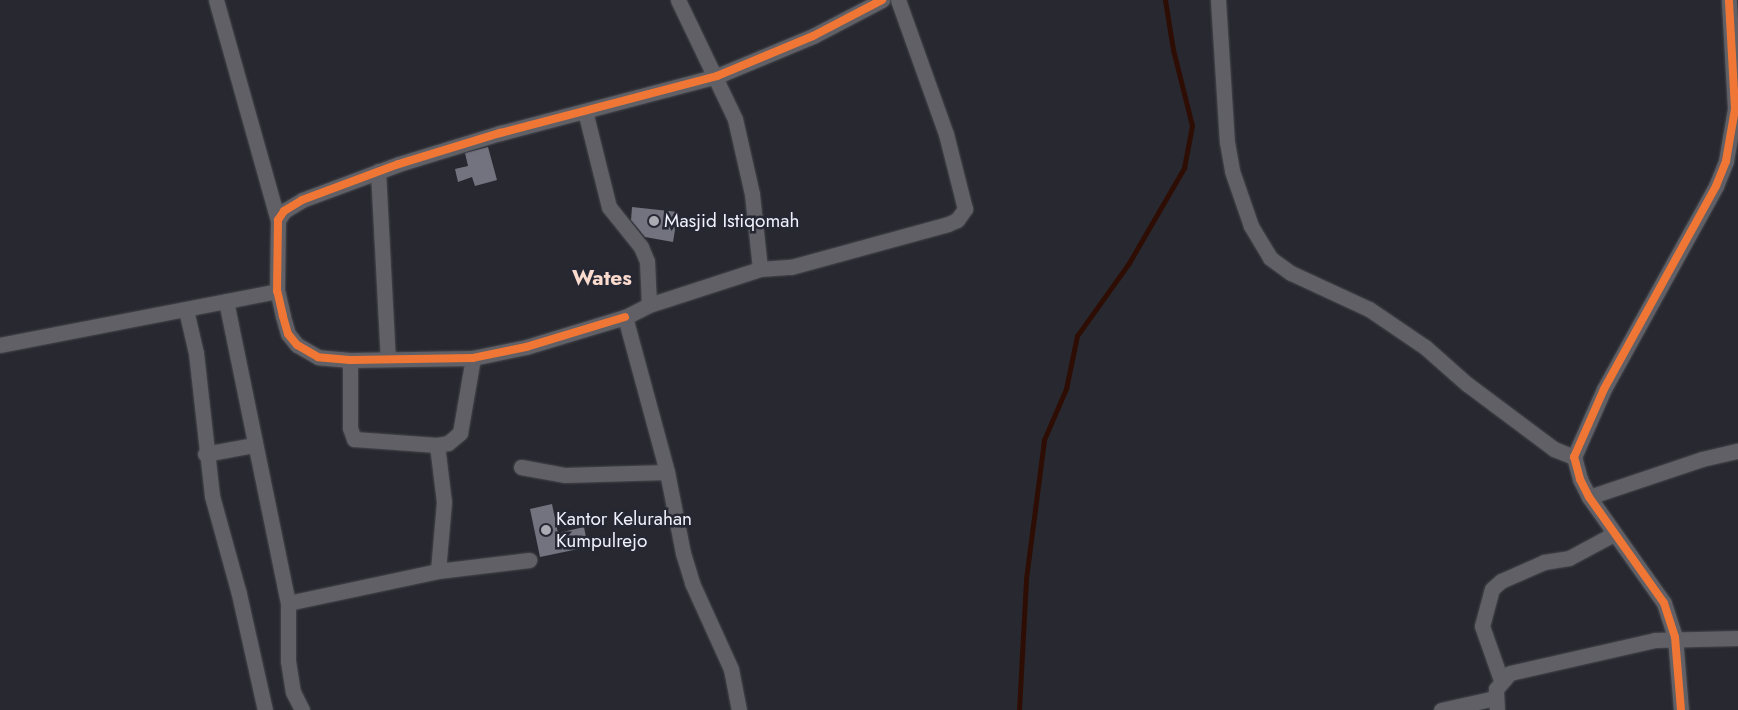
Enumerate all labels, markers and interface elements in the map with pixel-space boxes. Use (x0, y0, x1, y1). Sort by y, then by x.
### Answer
place label: Masjid Istiqomah (664, 210, 799, 232)
marker: Masjid Istiqomah (648, 215, 660, 227)
district label: Wates (572, 265, 632, 291)
place label: Kantor Kelurahan Kumpulrejo (556, 508, 692, 552)
marker: Kantor Kelurahan Kumpulrejo (540, 524, 552, 536)

